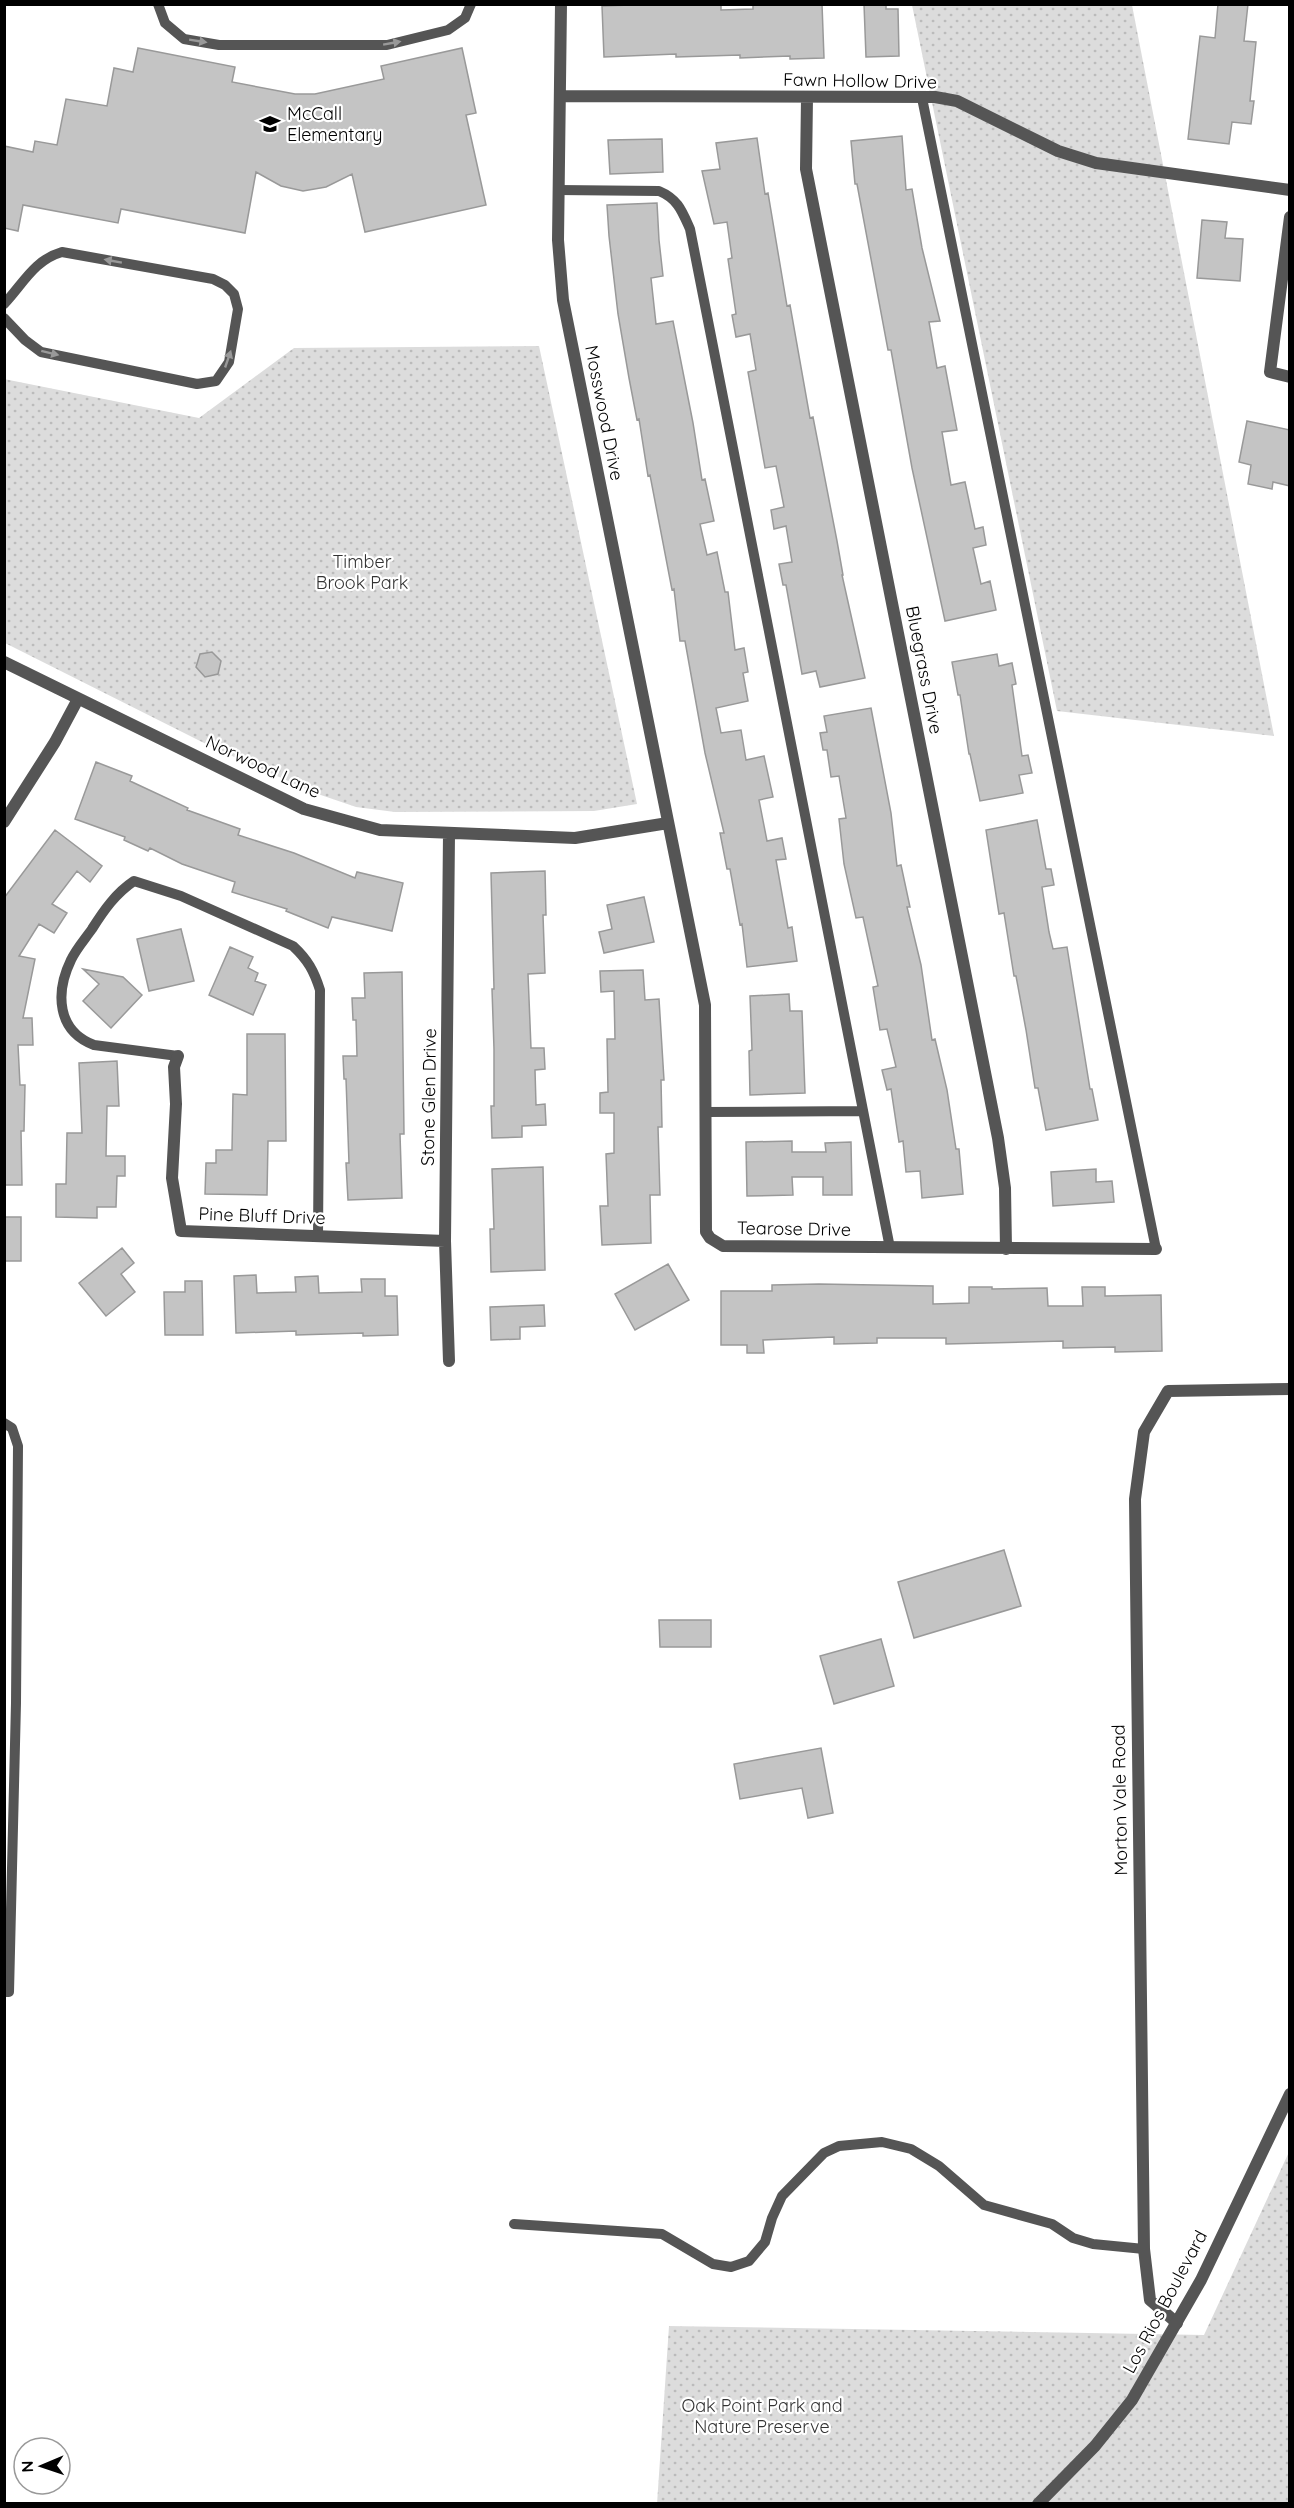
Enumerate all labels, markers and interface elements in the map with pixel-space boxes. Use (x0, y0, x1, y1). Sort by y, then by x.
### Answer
one-way arrow (188, 37, 207, 46)
one-way arrow (383, 38, 402, 47)
street label: Fawn Hollow Drive (783, 68, 937, 93)
place label: McCall Elementary (287, 102, 383, 146)
school or university icon: McCall Elementary (258, 112, 282, 136)
one-way arrow (103, 256, 122, 265)
street label: Mosswood Drive (580, 343, 629, 482)
one-way arrow (41, 349, 59, 359)
one-way arrow (223, 350, 233, 368)
park label: Timber Brook Park (316, 550, 408, 594)
street label: Bluegrass Drive (901, 604, 948, 736)
street label: Norwood Lane (202, 730, 324, 803)
street label: Stone Glen Drive (416, 1028, 441, 1166)
street label: Pine Bluff Drive (198, 1202, 326, 1229)
street label: Tearose Drive (737, 1216, 851, 1241)
street label: Morton Vale Road (1107, 1724, 1132, 1876)
street label: Los Rios Boulevard (1117, 2226, 1212, 2377)
park label: Oak Point Park and Nature Preserve (681, 2394, 843, 2438)
north arrow (12, 2436, 72, 2496)
text: N (17, 2460, 37, 2473)

